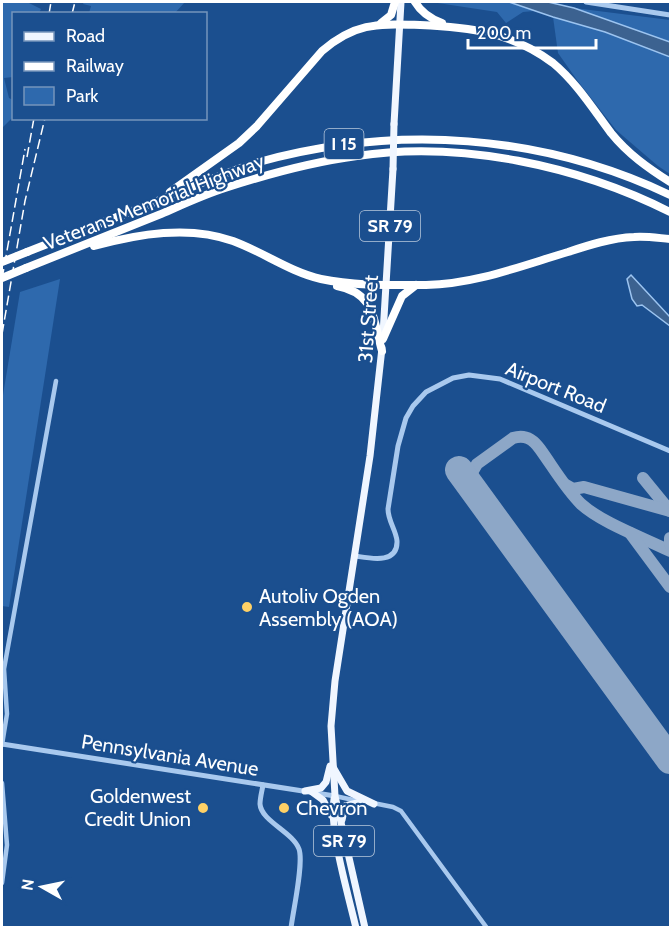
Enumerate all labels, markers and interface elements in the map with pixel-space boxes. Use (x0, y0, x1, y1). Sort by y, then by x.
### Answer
legend (12, 12, 207, 120)
scale bar (468, 12, 596, 50)
text: 200 m (477, 22, 531, 44)
text: Road (66, 25, 105, 47)
text: Railway (66, 55, 124, 77)
text: Park (66, 85, 99, 107)
road number: I 15 (324, 129, 364, 159)
street label: Veterans Memorial Highway (40, 149, 268, 255)
road number: SR 79 (360, 211, 420, 241)
street label: 31st Street (353, 274, 383, 364)
street label: Airport Road (502, 356, 610, 418)
place label: Autoliv Ogden Assembly (AOA) (259, 584, 398, 631)
marker: Autoliv Ogden Assembly (AOA) (240, 600, 254, 614)
street label: Pennsylvania Avenue (80, 729, 260, 781)
place label: Goldenwest Credit Union (84, 784, 191, 831)
place label: Chevron (296, 796, 367, 820)
marker: Goldenwest Credit Union (196, 801, 210, 815)
marker: Chevron (277, 801, 291, 815)
road number: SR 79 (314, 826, 374, 856)
north arrow (12, 857, 72, 917)
text: N (17, 878, 38, 892)

